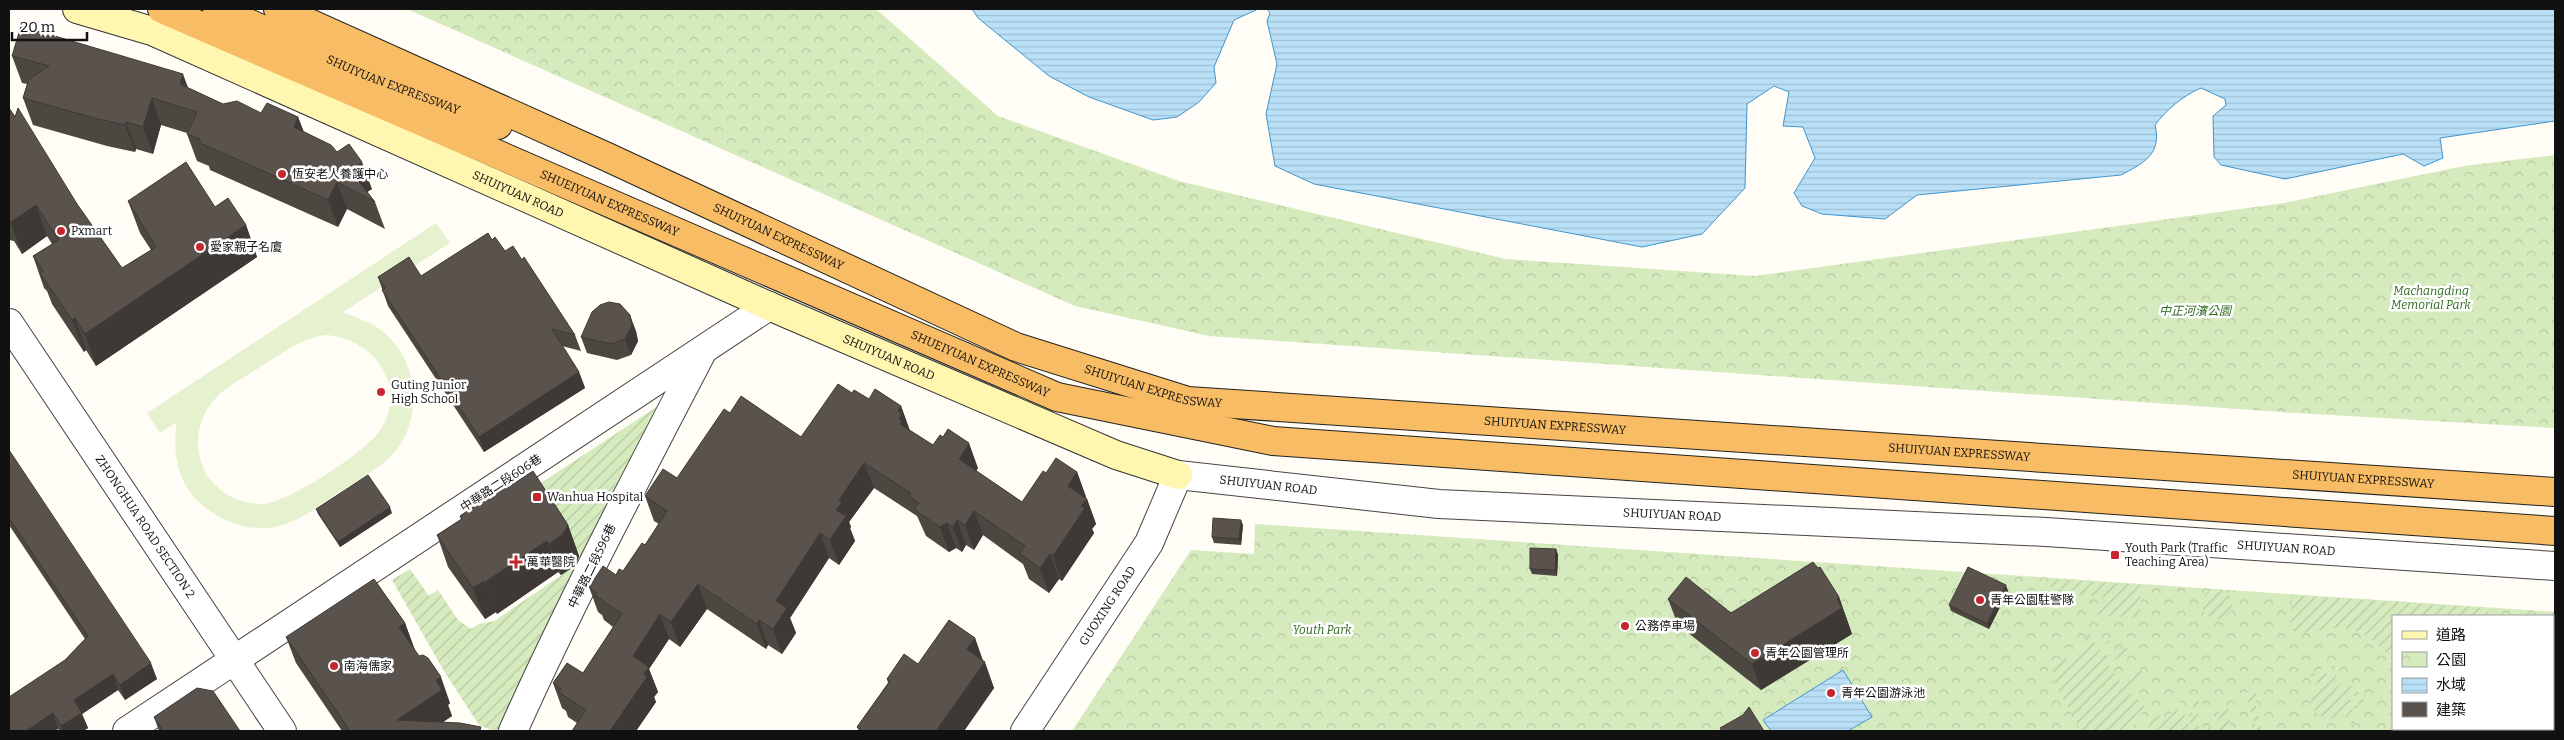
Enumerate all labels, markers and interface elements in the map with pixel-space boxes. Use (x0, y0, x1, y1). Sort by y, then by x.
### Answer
scale bar (12, 10, 88, 42)
text: 20 m (20, 18, 56, 36)
street label: SHUIYUAN EXPRESSWAY (324, 52, 462, 117)
place label: 恆安老人養護中心 (292, 167, 388, 181)
street label: SHUEIYUAN EXPRESSWAY (538, 167, 682, 239)
marker: 恆安老人養護中心 (276, 168, 288, 180)
street label: SHUIYUAN ROAD (470, 168, 566, 221)
street label: SHUIYUAN EXPRESSWAY (711, 200, 846, 273)
place label: Pxmart (71, 224, 113, 238)
marker: Pxmart (55, 225, 67, 237)
place label: 愛家親子名廈 (210, 240, 282, 254)
marker: 愛家親子名廈 (194, 241, 206, 253)
park label: Machangding Memorial Park (2391, 284, 2471, 312)
park label: 中正河濱公園 (2159, 304, 2233, 318)
street label: SHUEIYUAN EXPRESSWAY (909, 328, 1052, 400)
street label: SHUIYUAN ROAD (841, 332, 937, 383)
street label: SHUIYUAN EXPRESSWAY (1083, 362, 1223, 410)
place label: Guting Junior High School (391, 378, 467, 406)
marker: Guting Junior High School (375, 386, 387, 398)
street label: SHUIYUAN EXPRESSWAY (1484, 414, 1627, 437)
street label: SHUIYUAN EXPRESSWAY (1888, 441, 2031, 464)
street label: 中華路二段606巷 (458, 452, 544, 514)
street label: ZHONGHUA ROAD SECTION 2 (93, 453, 198, 601)
street label: SHUIYUAN EXPRESSWAY (2292, 468, 2435, 491)
street label: SHUIYUAN ROAD (1219, 473, 1318, 497)
place label: Wanhua Hospital (547, 490, 644, 504)
marker: Wanhua Hospital (531, 491, 543, 503)
street label: SHUIYUAN ROAD (1623, 505, 1722, 524)
street label: 中華路二段596巷 (565, 521, 619, 611)
street label: SHUIYUAN ROAD (2237, 538, 2336, 558)
place label: Youth Park (Traffic Teaching Area) (2125, 540, 2228, 569)
marker: Youth Park (Traffic Teaching Area) (2109, 549, 2121, 561)
marker: 萬華醫院 (509, 555, 523, 569)
place label: 萬華醫院 (527, 555, 575, 569)
street label: GUOXING ROAD (1076, 563, 1139, 648)
place label: 青年公園駐警隊 (1990, 593, 2074, 607)
marker: 青年公園駐警隊 (1974, 594, 1986, 606)
legend (2392, 615, 2554, 730)
place label: 公務停車場 (1635, 619, 1695, 633)
marker: 公務停車場 (1619, 620, 1631, 632)
park label: Youth Park (1292, 623, 1352, 637)
text: 道路 (2436, 626, 2466, 644)
place label: 青年公園管理所 (1765, 646, 1849, 660)
marker: 青年公園管理所 (1749, 647, 1761, 659)
text: 公園 (2436, 651, 2466, 669)
place label: 南海儒家 (344, 659, 392, 673)
marker: 南海儒家 (328, 660, 340, 672)
text: 水域 (2436, 676, 2466, 694)
place label: 青年公園游泳池 (1841, 686, 1925, 700)
marker: 青年公園游泳池 (1825, 687, 1837, 699)
text: 建築 (2436, 701, 2466, 719)

